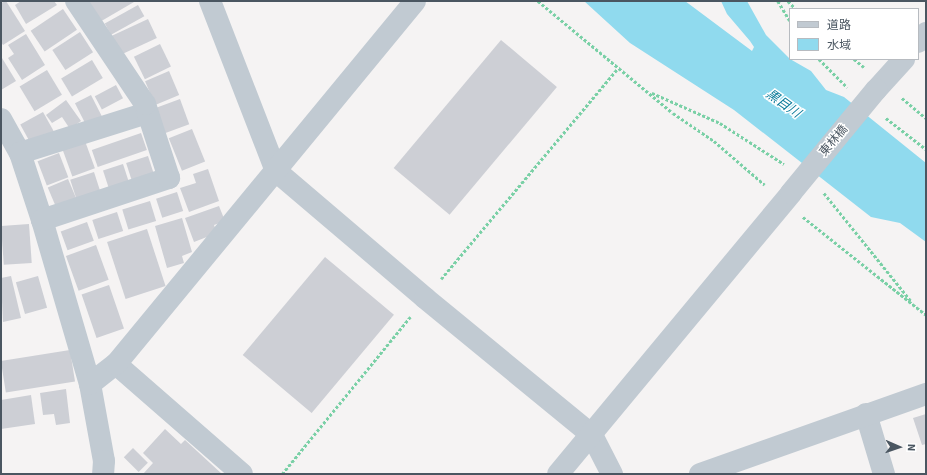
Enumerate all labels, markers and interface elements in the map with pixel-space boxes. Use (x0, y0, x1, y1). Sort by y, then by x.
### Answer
legend (789, 8, 919, 60)
text: 道路 (827, 17, 851, 34)
text: 水域 (827, 37, 851, 54)
water label: 黒目川 (763, 86, 803, 122)
street label: 東林橋 (817, 123, 851, 159)
north arrow (879, 427, 919, 467)
text: N (904, 444, 919, 451)

